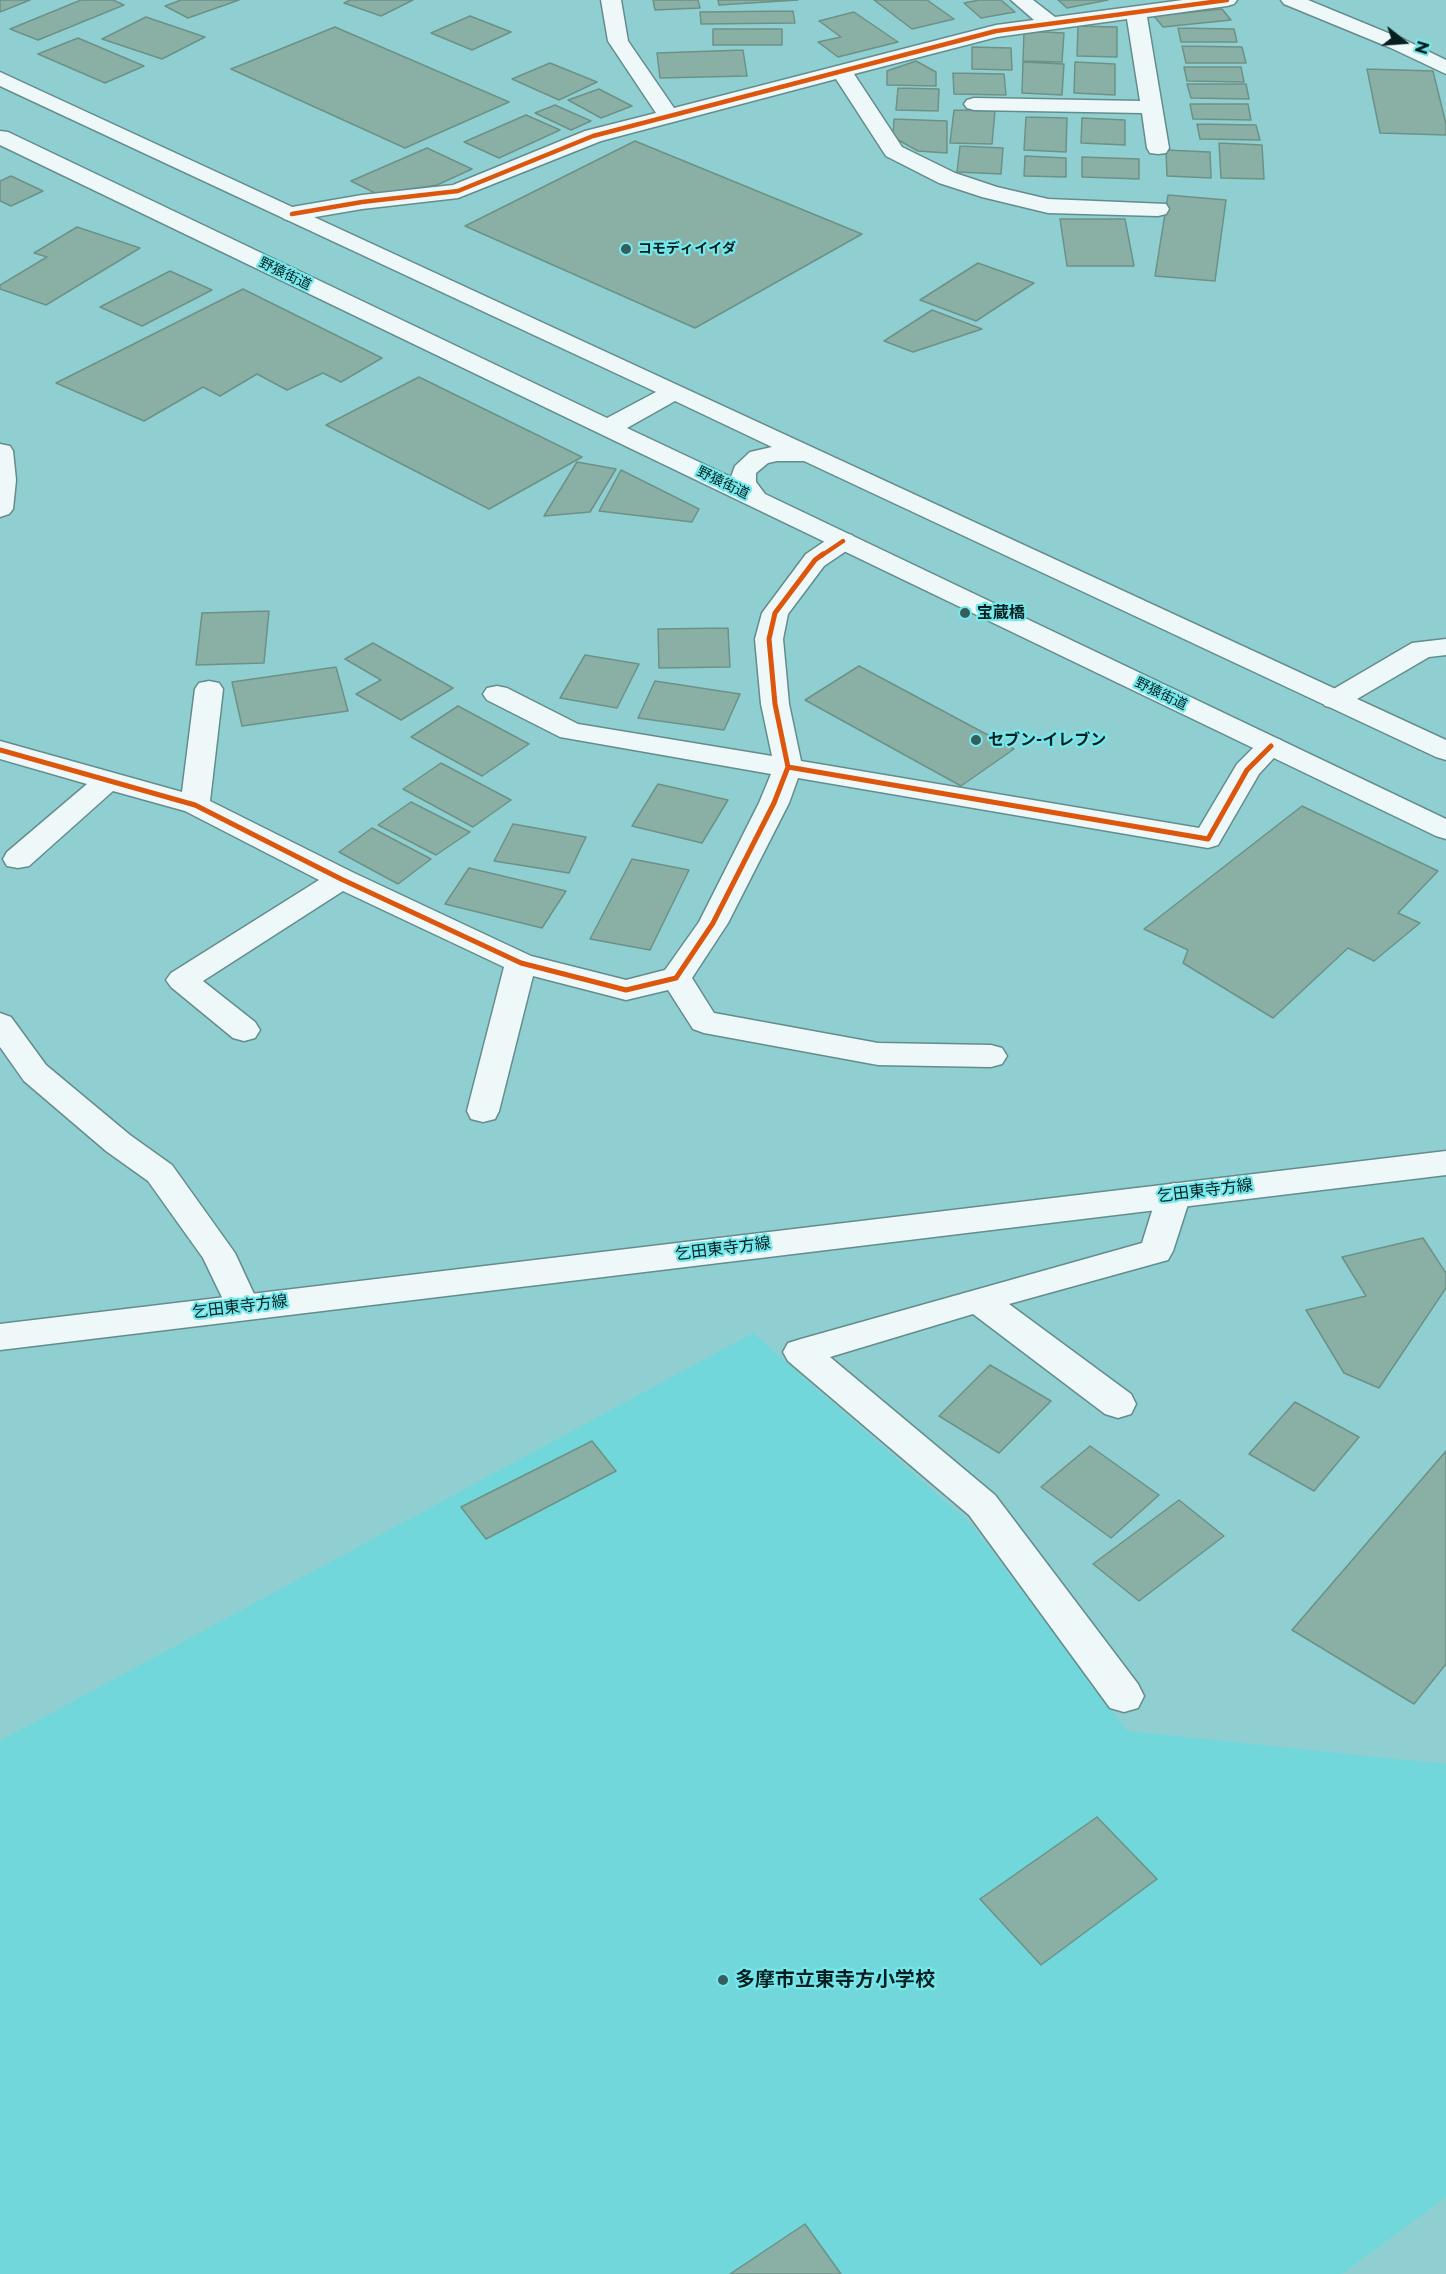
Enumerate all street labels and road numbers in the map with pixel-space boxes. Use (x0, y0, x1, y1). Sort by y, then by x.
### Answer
street label: 野猿街道 (256, 254, 314, 294)
street label: 野猿街道 (694, 463, 752, 503)
street label: 野猿街道 (1132, 674, 1190, 714)
street label: 乞田東寺方線 (1156, 1176, 1254, 1206)
street label: 乞田東寺方線 (674, 1234, 772, 1264)
street label: 乞田東寺方線 (191, 1292, 289, 1322)

